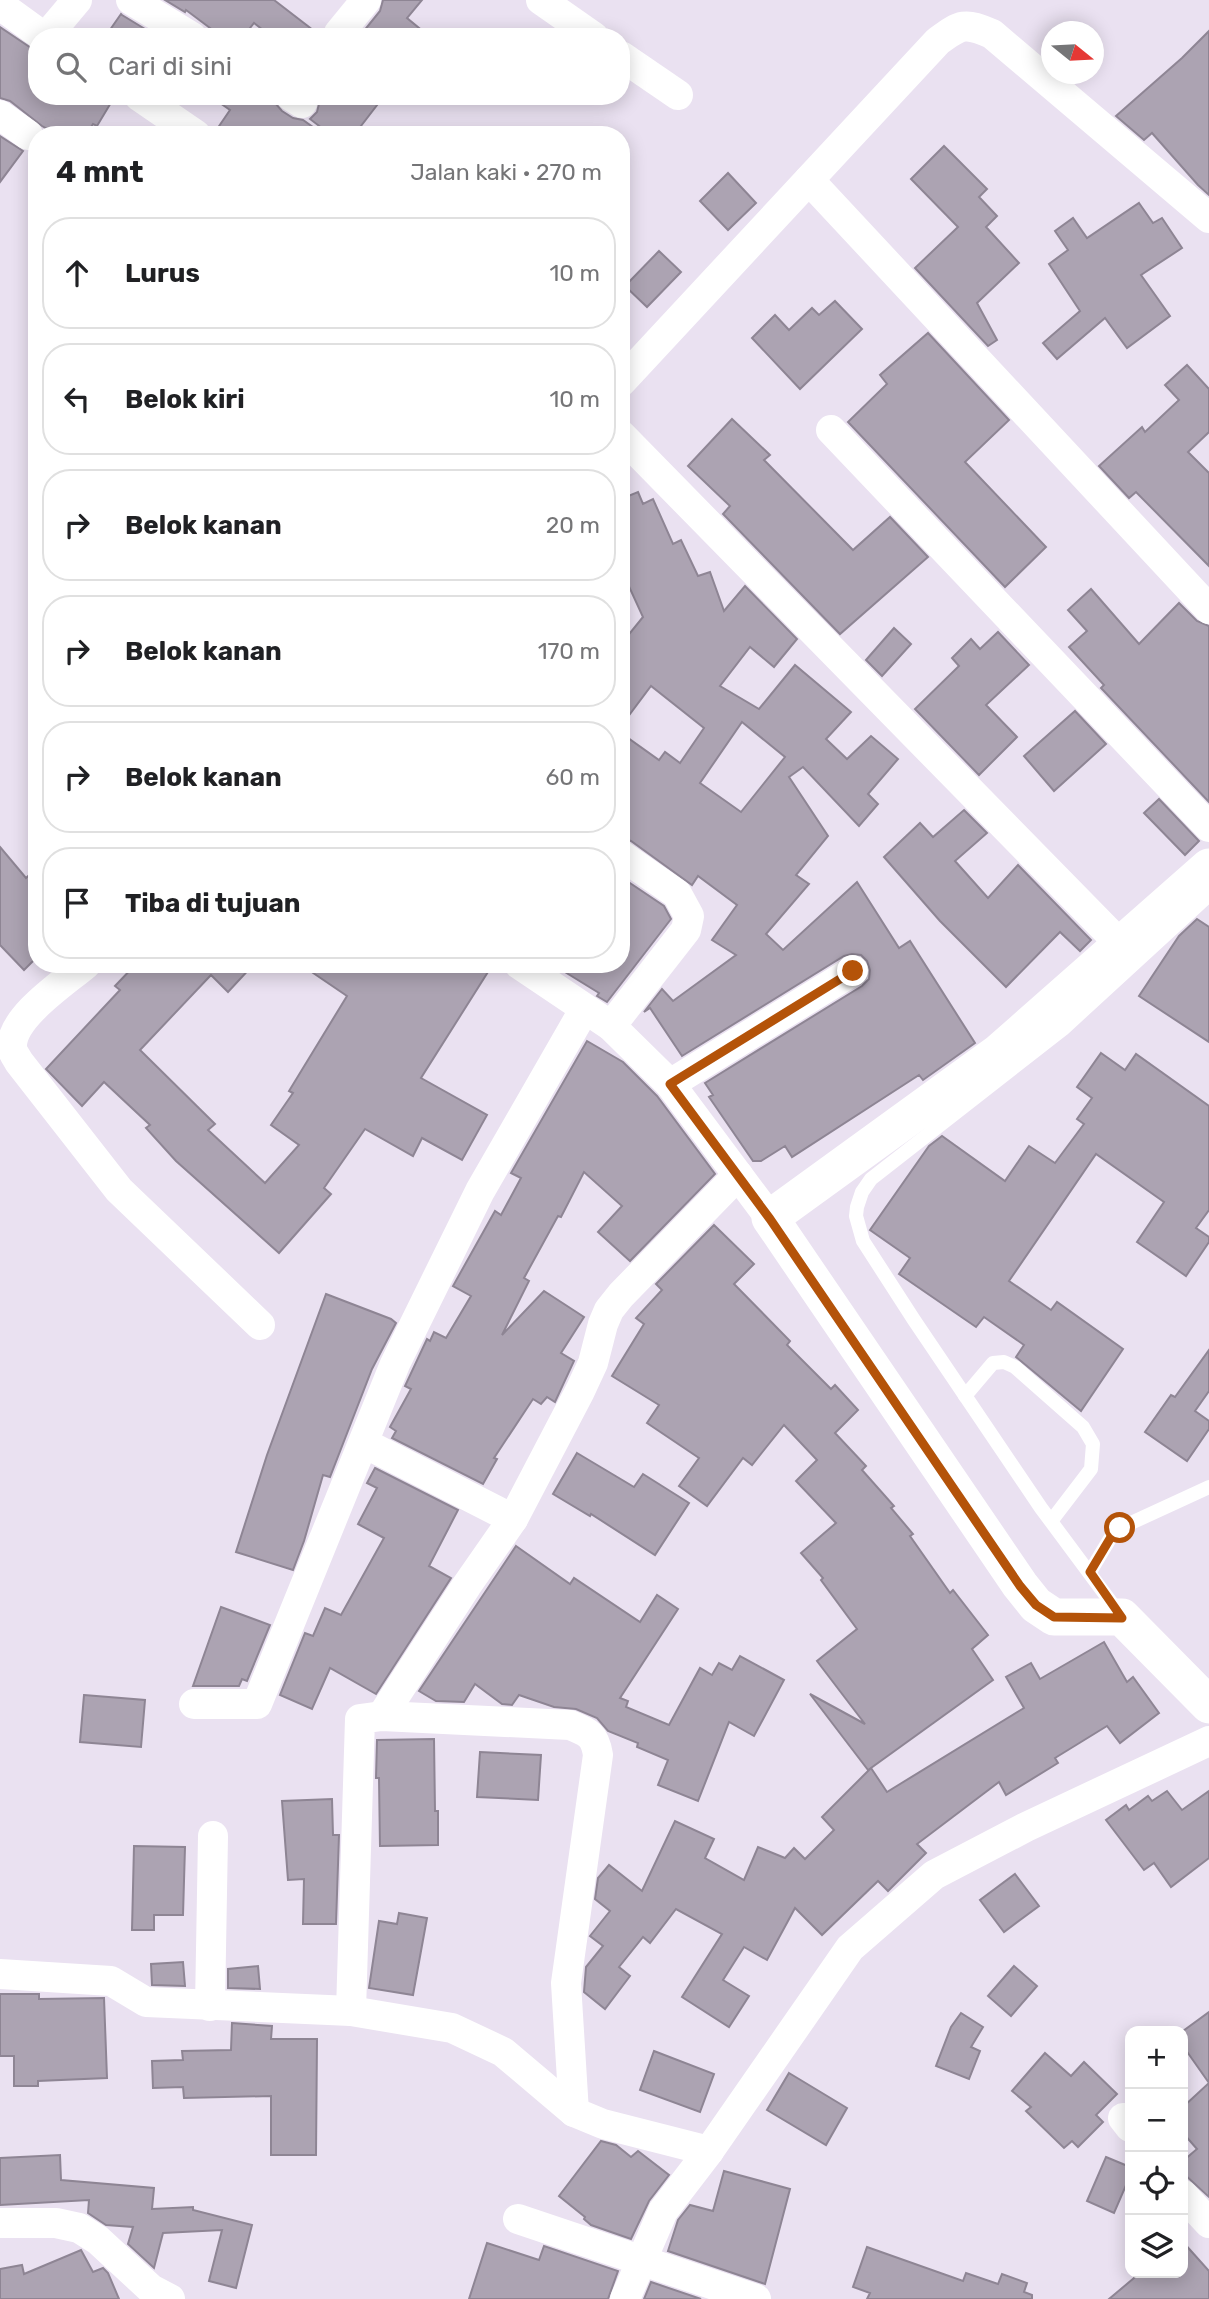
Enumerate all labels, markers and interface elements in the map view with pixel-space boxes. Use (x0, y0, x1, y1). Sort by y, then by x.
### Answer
north arrow (1041, 21, 1104, 84)
search box (28, 28, 630, 105)
icon: search (52, 48, 90, 86)
text: Cari di sini (108, 51, 232, 82)
text: 4 mnt (56, 154, 144, 190)
text: Jalan kaki · 270 m (410, 158, 602, 186)
icon: ahead (58, 254, 96, 292)
text: Lurus (125, 258, 200, 289)
text: 10 m (549, 259, 600, 287)
icon: left (58, 380, 96, 418)
text: Belok kiri (125, 384, 245, 415)
text: 10 m (549, 385, 600, 413)
icon: right (58, 506, 96, 544)
text: Belok kanan (125, 510, 282, 541)
text: 20 m (546, 511, 600, 539)
icon: right (58, 632, 96, 670)
text: Belok kanan (125, 636, 282, 667)
text: 170 m (538, 637, 600, 665)
icon: right (58, 758, 96, 796)
text: Belok kanan (125, 762, 282, 793)
text: 60 m (545, 763, 600, 791)
icon: arrive (58, 884, 96, 922)
text: Tiba di tujuan (125, 888, 300, 919)
route end (837, 955, 868, 986)
route start (1104, 1512, 1135, 1543)
map controls (1125, 2026, 1188, 2278)
button: + (1125, 2026, 1188, 2089)
button: − (1125, 2089, 1188, 2152)
button: locate (1125, 2152, 1188, 2215)
button: layers (1125, 2215, 1188, 2278)

